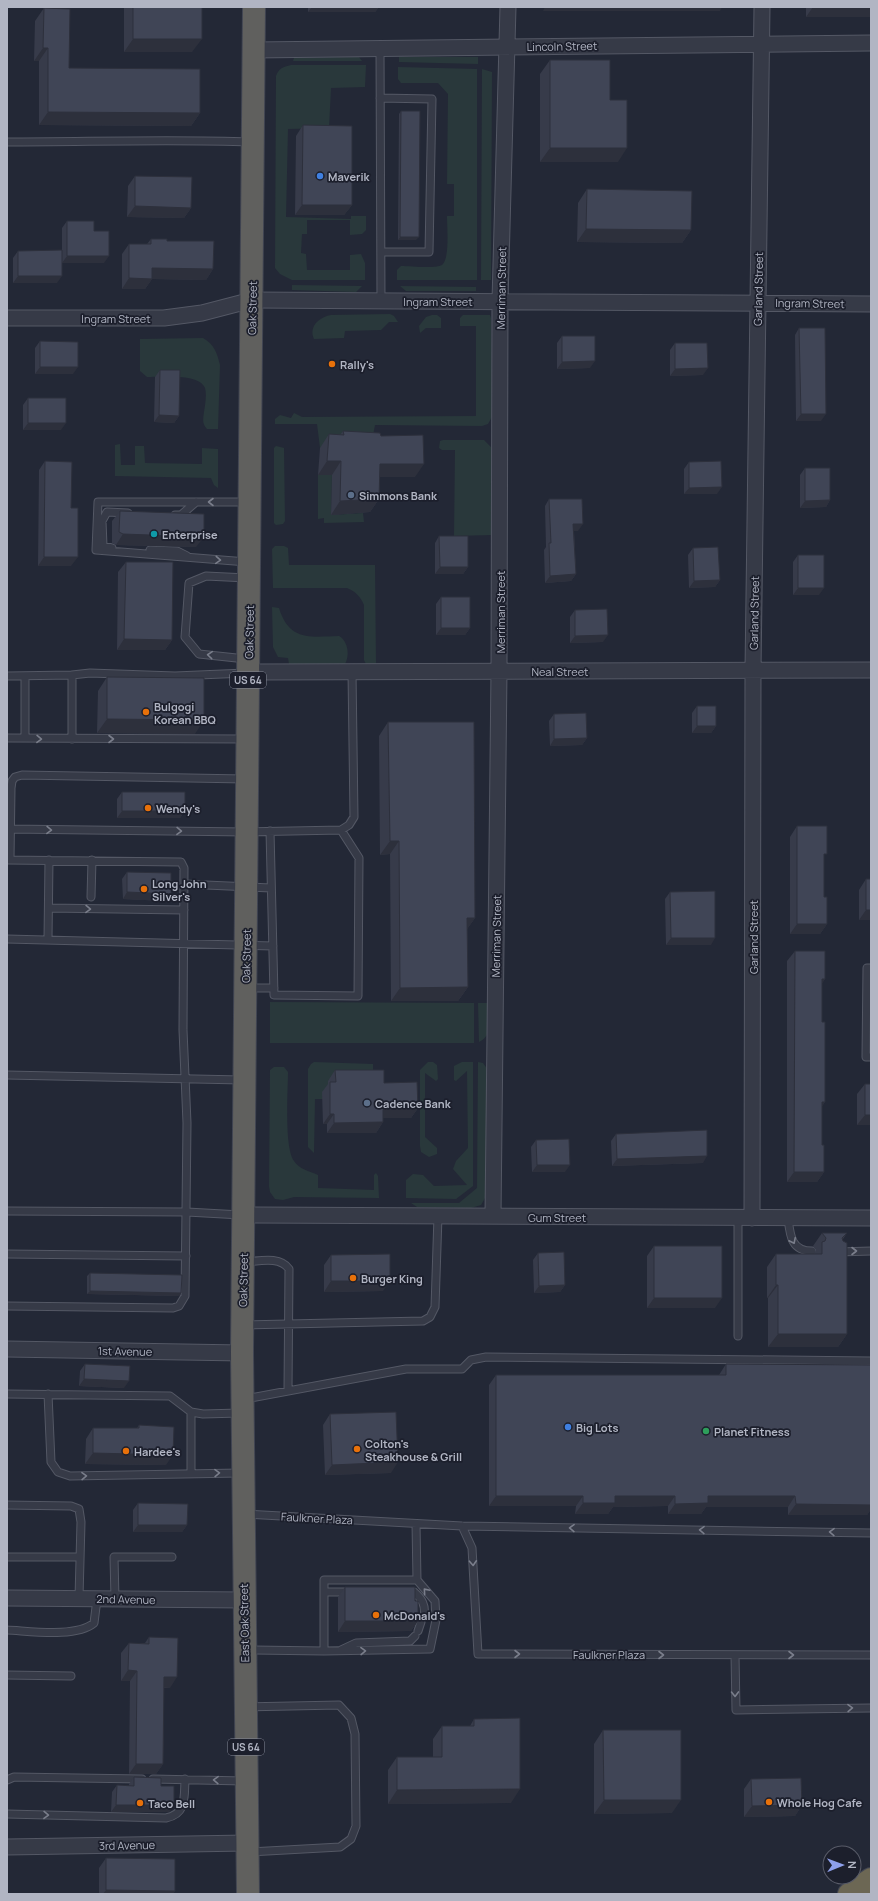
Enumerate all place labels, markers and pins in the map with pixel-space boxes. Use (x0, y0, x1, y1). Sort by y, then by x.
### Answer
place label: Maverik (328, 169, 370, 184)
marker: Maverik (315, 171, 325, 181)
place label: Rally's (340, 357, 374, 372)
marker: Rally's (327, 359, 337, 369)
place label: Simmons Bank (359, 488, 438, 503)
marker: Simmons Bank (346, 490, 356, 500)
place label: Enterprise (162, 527, 218, 542)
marker: Enterprise (149, 529, 159, 539)
place label: Bulgogi Korean BBQ (154, 699, 216, 727)
marker: Bulgogi Korean BBQ (141, 707, 151, 717)
place label: Wendy's (156, 801, 200, 816)
marker: Wendy's (143, 803, 153, 813)
place label: Long John Silver's (152, 876, 207, 904)
marker: Long John Silver's (139, 884, 149, 894)
place label: Cadence Bank (375, 1096, 452, 1111)
marker: Cadence Bank (362, 1098, 372, 1108)
place label: Burger King (361, 1271, 423, 1286)
marker: Burger King (348, 1273, 358, 1283)
place label: Big Lots (576, 1420, 618, 1435)
marker: Big Lots (563, 1422, 573, 1432)
place label: Planet Fitness (714, 1424, 790, 1439)
marker: Planet Fitness (701, 1426, 711, 1436)
place label: Colton's Steakhouse & Grill (365, 1436, 462, 1464)
place label: Hardee's (134, 1444, 181, 1459)
marker: Colton's Steakhouse & Grill (352, 1444, 362, 1454)
marker: Hardee's (121, 1446, 131, 1456)
place label: McDonald's (384, 1608, 445, 1623)
marker: McDonald's (371, 1610, 381, 1620)
place label: Whole Hog Cafe (777, 1795, 862, 1810)
place label: Taco Bell (148, 1796, 195, 1811)
marker: Whole Hog Cafe (764, 1797, 774, 1807)
marker: Taco Bell (135, 1798, 145, 1808)

